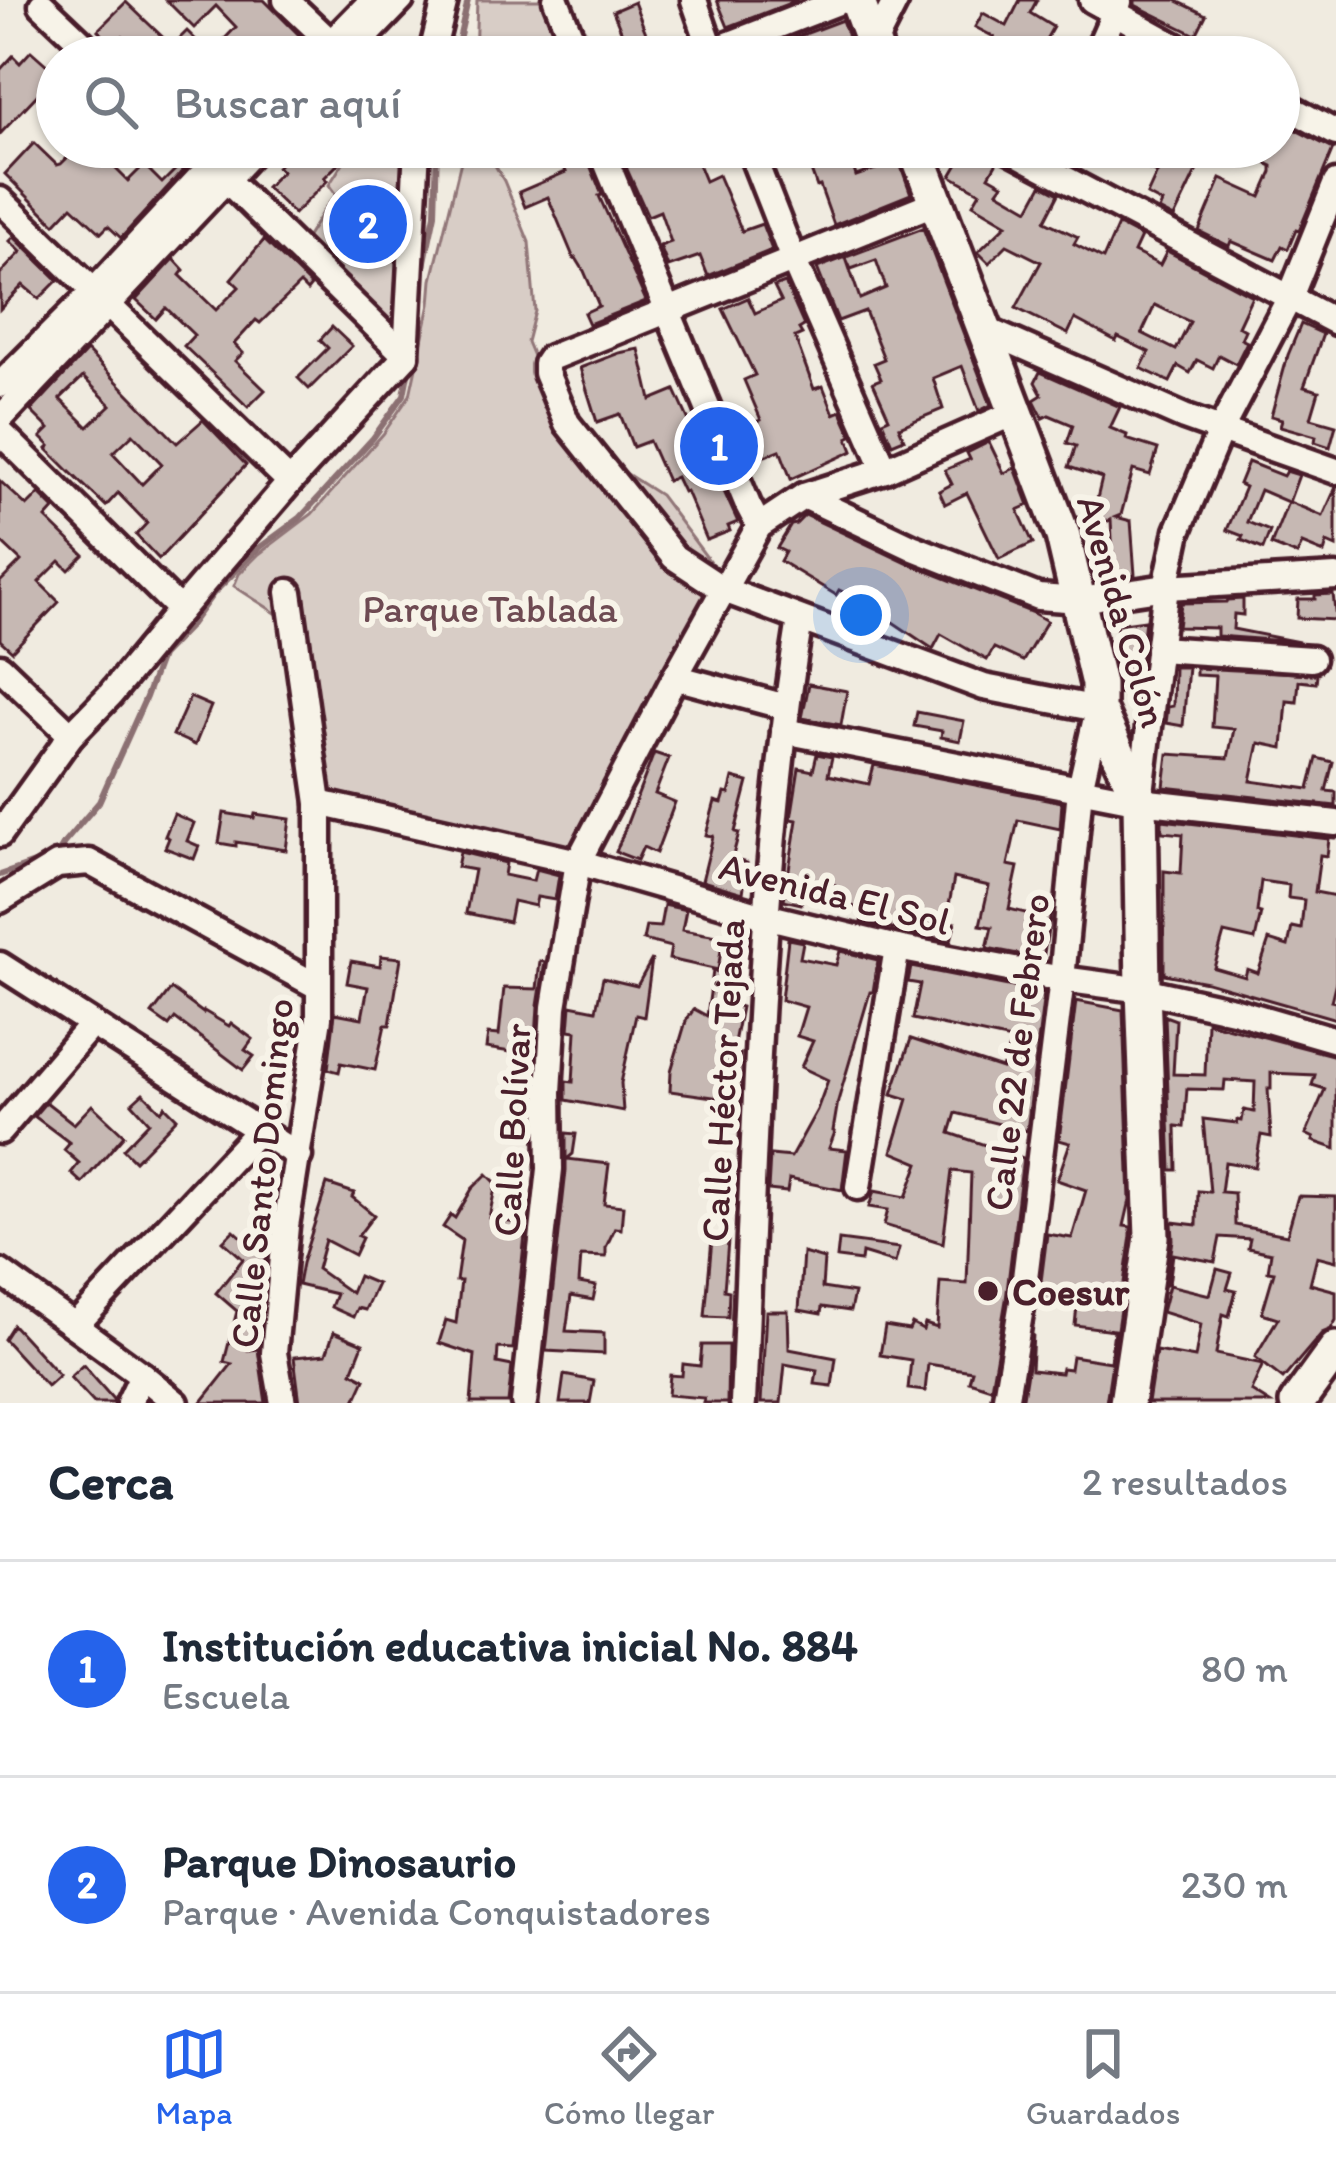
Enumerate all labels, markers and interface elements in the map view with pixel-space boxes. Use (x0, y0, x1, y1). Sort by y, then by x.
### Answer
search box (36, 36, 1300, 168)
icon: search (78, 69, 144, 135)
text: Buscar aquí (174, 75, 401, 129)
pin: 2 (329, 179, 407, 269)
pin: 1 (680, 401, 758, 491)
street label: Avenida Colón (1067, 490, 1178, 733)
park label: Parque Tablada (362, 585, 618, 632)
your location (831, 585, 891, 645)
street label: Avenida El Sol (715, 842, 955, 945)
street label: Calle 22 de Febrero (974, 891, 1059, 1213)
street label: Calle Héctor Tejada (691, 917, 754, 1243)
street label: Calle Santo Domingo (220, 996, 303, 1350)
street label: Calle Bolívar (482, 1022, 541, 1238)
place label: Coesur (1012, 1268, 1131, 1315)
marker: Coesur (975, 1278, 1001, 1304)
text: Cerca (48, 1451, 174, 1512)
text: 2 resultados (1082, 1458, 1288, 1505)
text: Institución educativa inicial No. 884 (162, 1618, 858, 1672)
text: 1 (78, 1645, 96, 1692)
text: 80 m (1201, 1645, 1288, 1692)
text: Escuela (162, 1672, 290, 1719)
text: Parque Dinosaurio (162, 1834, 516, 1888)
text: 2 (77, 1861, 97, 1908)
text: 230 m (1181, 1861, 1288, 1908)
text: Parque · Avenida Conquistadores (162, 1888, 711, 1935)
tab: Mapa (156, 2021, 232, 2132)
tab: Cómo llegar (544, 2021, 715, 2132)
tab: Guardados (1026, 2021, 1180, 2132)

